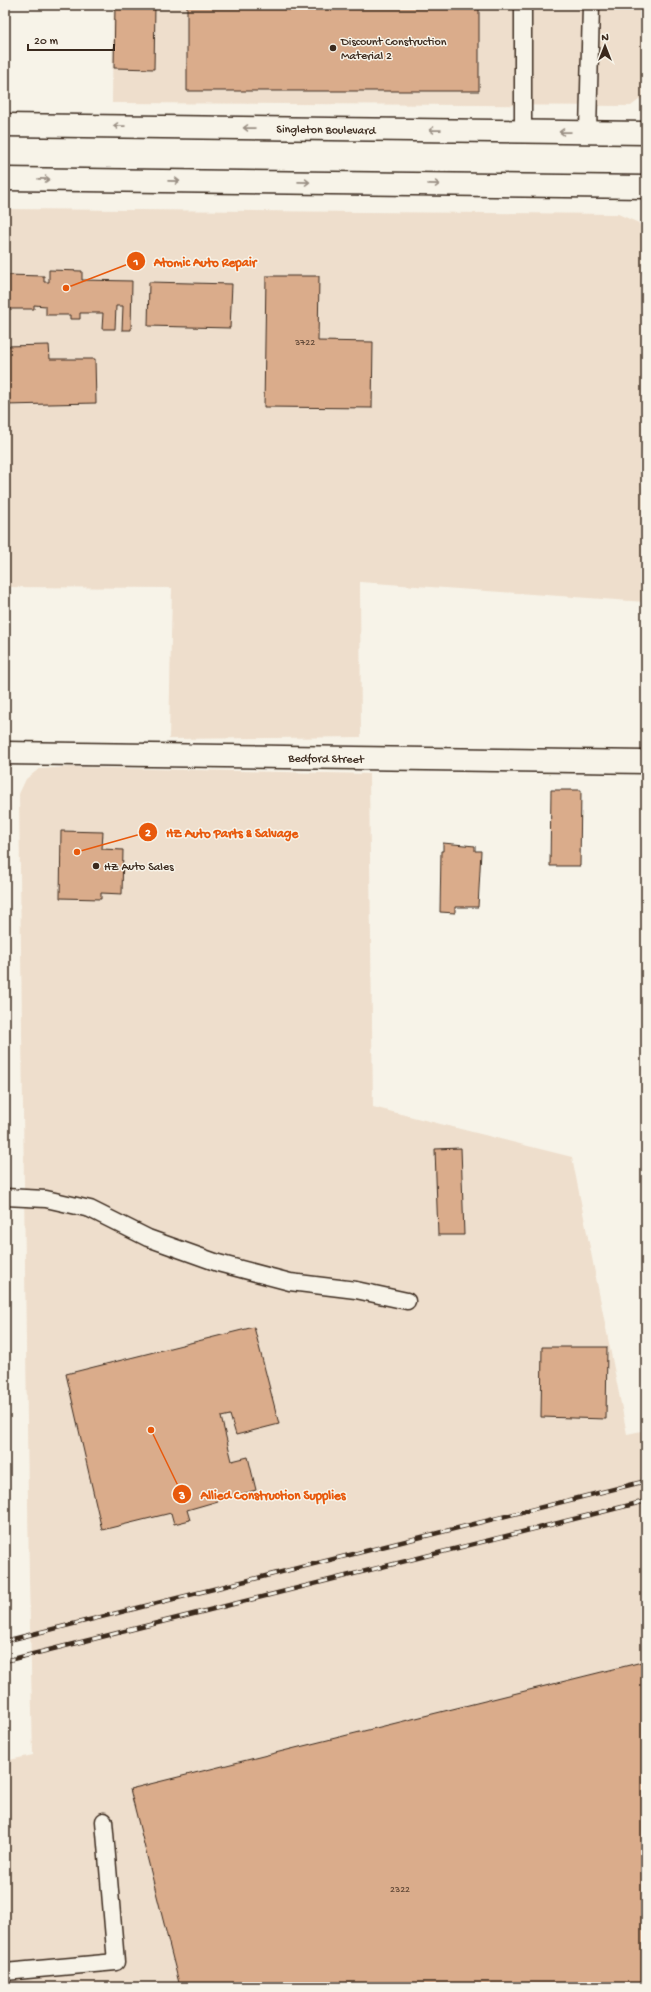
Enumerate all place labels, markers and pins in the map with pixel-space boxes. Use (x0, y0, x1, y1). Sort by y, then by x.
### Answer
place label: Discount Construction Material 2 (340, 36, 447, 64)
marker: Discount Construction Material 2 (328, 43, 338, 53)
callout: Atomic Auto Repair (126, 249, 264, 274)
callout: HZ Auto Parts & Salvage (138, 820, 306, 845)
marker: HZ Auto Sales (91, 861, 101, 871)
place label: HZ Auto Sales (104, 861, 174, 875)
callout: Allied Construction Supplies (172, 1482, 353, 1507)

